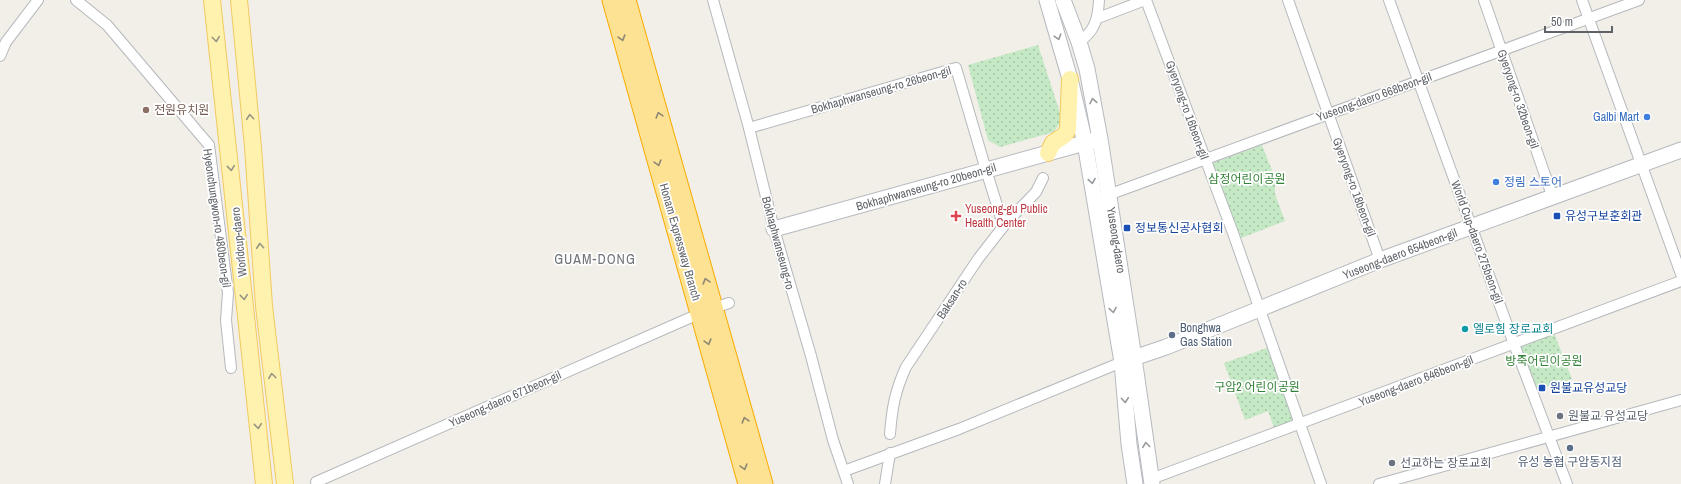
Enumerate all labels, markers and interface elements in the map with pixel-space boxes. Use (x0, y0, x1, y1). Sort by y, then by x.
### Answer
scale bar (1545, 8, 1612, 34)
text: 50 m (1551, 14, 1573, 30)
one-way arrow (617, 34, 626, 41)
one-way arrow (1053, 34, 1062, 41)
one-way arrow (211, 36, 220, 42)
street label: Gyeryong-ro 32beon-gil (1494, 47, 1542, 151)
street label: Gyeryong-ro 16beon-gil (1162, 58, 1212, 162)
street label: Bokhaphwanseung-ro 26beon-gil (809, 62, 953, 118)
street label: Yuseong-daero 668beon-gil (1314, 69, 1434, 125)
one-way arrow (1089, 98, 1098, 104)
place label: 전원유치원 (154, 102, 209, 118)
marker: 전원유치원 (141, 105, 151, 115)
place label: Galbi Mart (1593, 109, 1639, 125)
one-way arrow (655, 112, 664, 119)
marker: Galbi Mart (1642, 112, 1652, 122)
one-way arrow (246, 114, 255, 120)
street label: Gyeryong-ro 18beon-gil (1329, 135, 1379, 239)
street label: Hyeonchungwon-ro 480beon-gil (199, 148, 235, 288)
one-way arrow (653, 159, 662, 166)
street label: Bokhaphwanseung-ro 20beon-gil (854, 159, 998, 215)
one-way arrow (226, 165, 235, 171)
park label: 삼정어린이공원 (1208, 171, 1286, 187)
place label: 정림 스토어 (1504, 174, 1562, 190)
marker: 정림 스토어 (1491, 177, 1501, 187)
one-way arrow (1087, 178, 1096, 184)
street label: World Cup-daero 275beon-gil (1447, 178, 1507, 306)
street label: Honam Expressway Branch (656, 181, 704, 303)
street label: Bokhaphwanseung-ro (758, 195, 798, 291)
place label: Yuseong-gu Public Health Center (965, 201, 1048, 231)
street label: Worldcup-daero (227, 206, 251, 278)
street label: Yuseong-daero (1103, 206, 1129, 274)
place label: 유성구보훈회관 (1565, 208, 1642, 224)
marker: Yuseong-gu Public Health Center (950, 210, 962, 222)
marker: 유성구보훈회관 (1552, 211, 1562, 221)
place label: 정보통신공사협회 (1135, 220, 1223, 236)
marker: 정보통신공사협회 (1122, 223, 1132, 233)
street label: Yuseong-daero 654beon-gil (1340, 225, 1460, 283)
one-way arrow (255, 243, 264, 249)
district label: GUAM-DONG (554, 250, 636, 268)
street label: Baksan-ro (933, 276, 971, 322)
one-way arrow (702, 278, 711, 285)
one-way arrow (240, 294, 249, 300)
one-way arrow (1108, 306, 1116, 313)
place label: Bonghwa Gas Station (1180, 320, 1232, 350)
place label: 엘로힘 장로교회 (1473, 321, 1553, 337)
marker: 엘로힘 장로교회 (1460, 324, 1470, 334)
marker: Bonghwa Gas Station (1167, 330, 1177, 340)
one-way arrow (703, 338, 712, 345)
street label: Yuseong-daero 646beon-gil (1356, 352, 1476, 410)
park label: 방죽어린이공원 (1505, 353, 1583, 369)
street label: Yuseong-daero 671beon-gil (446, 367, 564, 431)
one-way arrow (268, 373, 277, 379)
park label: 구암2 어린이공원 (1214, 379, 1300, 395)
place label: 원불교유성교당 (1550, 380, 1627, 396)
marker: 원불교유성교당 (1537, 383, 1547, 393)
one-way arrow (1121, 397, 1130, 403)
place label: 원불교 유성교당 (1568, 408, 1648, 424)
marker: 원불교 유성교당 (1555, 411, 1565, 421)
one-way arrow (741, 416, 750, 423)
one-way arrow (253, 423, 262, 430)
one-way arrow (1142, 442, 1151, 448)
marker: 유성 농협 구암동지점 (1565, 443, 1575, 453)
place label: 유성 농협 구암동지점 (1518, 454, 1622, 470)
place label: 선교하는 장로교회 (1400, 455, 1491, 471)
marker: 선교하는 장로교회 (1387, 458, 1397, 468)
one-way arrow (739, 463, 748, 470)

